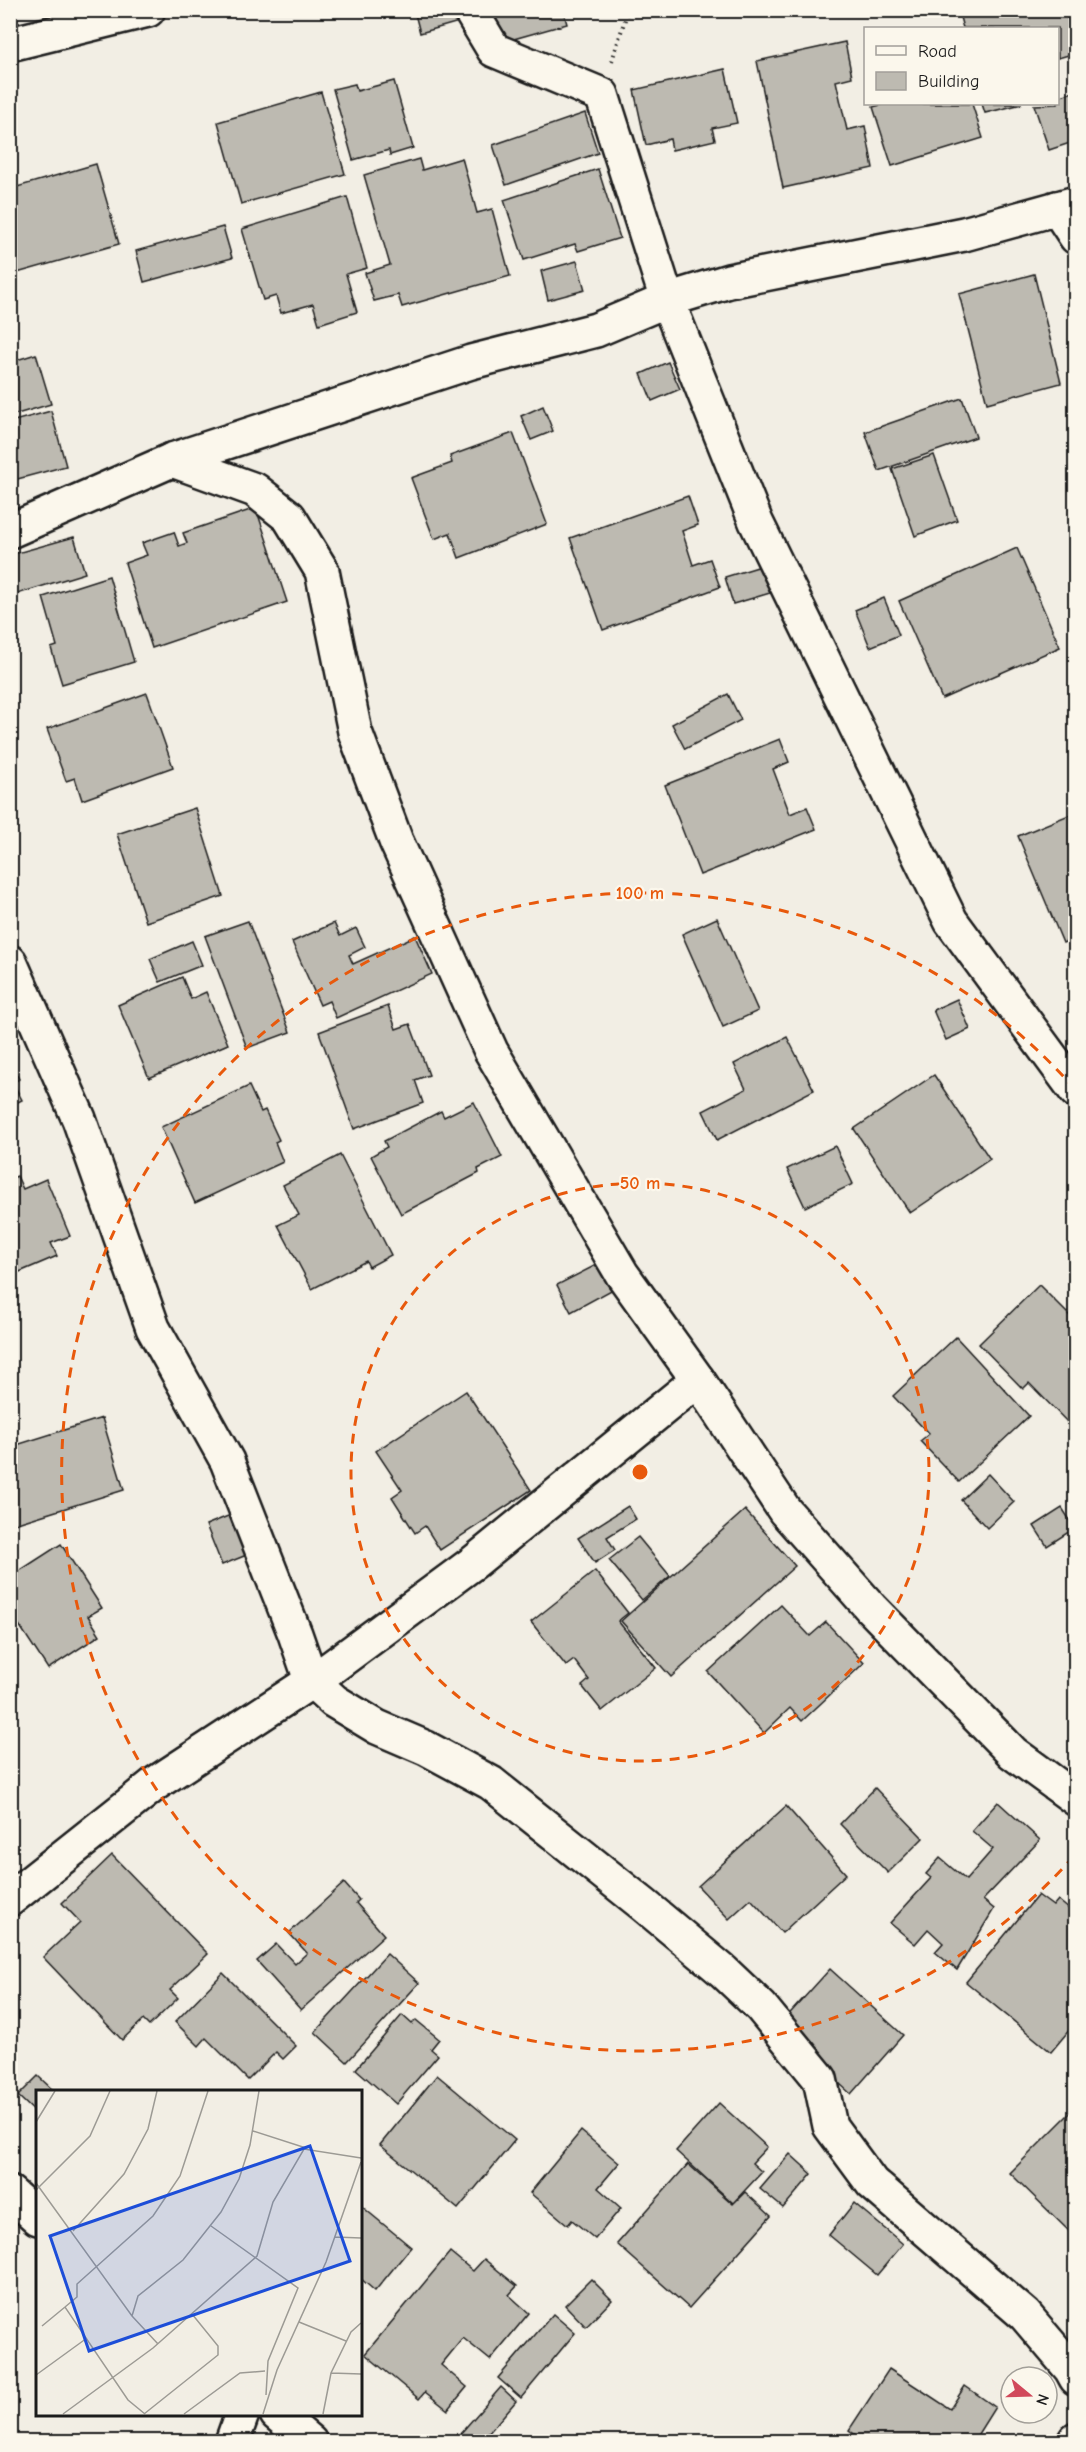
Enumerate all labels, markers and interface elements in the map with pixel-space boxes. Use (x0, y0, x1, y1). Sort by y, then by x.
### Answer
legend (864, 27, 1059, 105)
text: Road (918, 41, 957, 62)
text: Building (918, 71, 980, 92)
text: 100 m (616, 883, 664, 904)
text: 50 m (620, 1173, 660, 1194)
centre of rings (630, 1462, 650, 1482)
inset map (36, 2090, 362, 2416)
north arrow (999, 2365, 1059, 2425)
text: N (1032, 2392, 1052, 2407)

